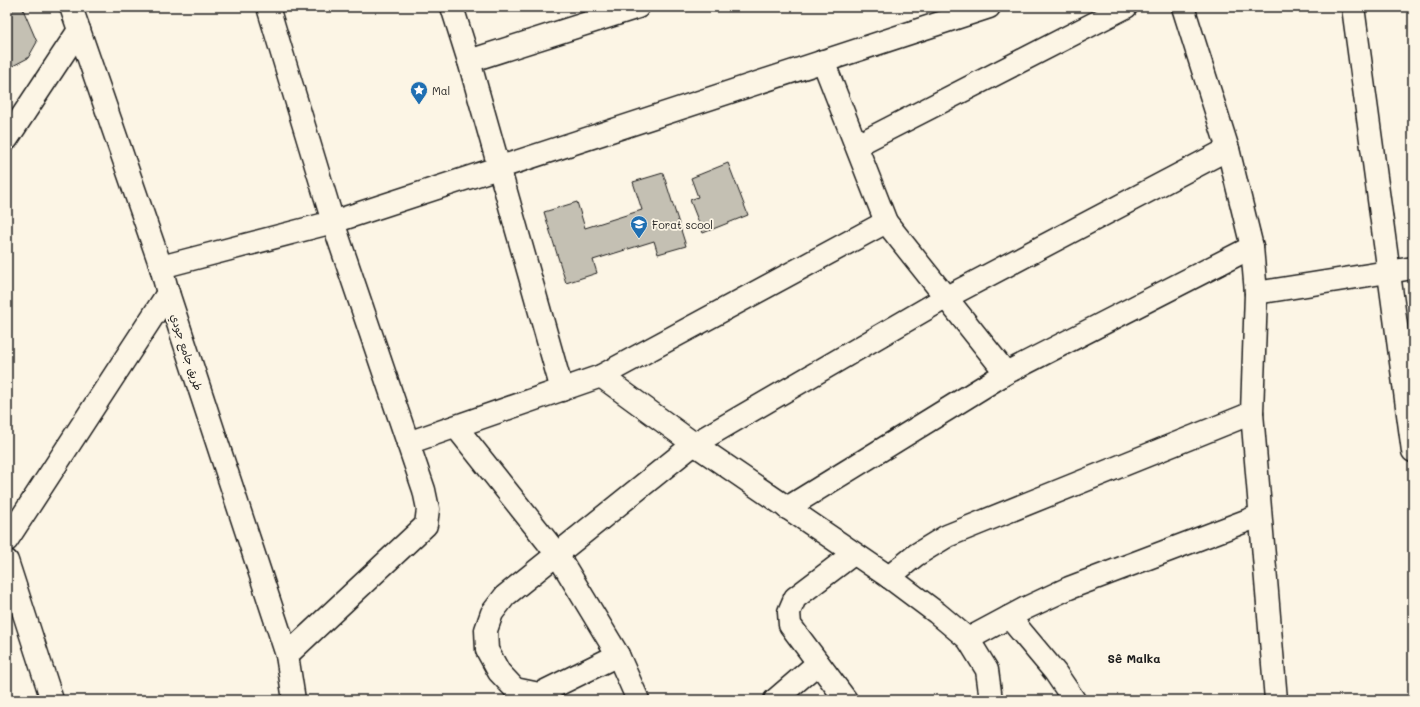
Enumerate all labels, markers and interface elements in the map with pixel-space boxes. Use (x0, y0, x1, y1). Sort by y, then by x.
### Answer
place icon: Mal (409, 80, 429, 105)
place label: Mal (432, 83, 450, 98)
school or university icon: Forat scool (629, 214, 649, 239)
place label: Forat scool (652, 217, 713, 232)
street label: طريق جامع جودي (166, 312, 206, 393)
district label: Sê Malka (1107, 650, 1161, 666)

